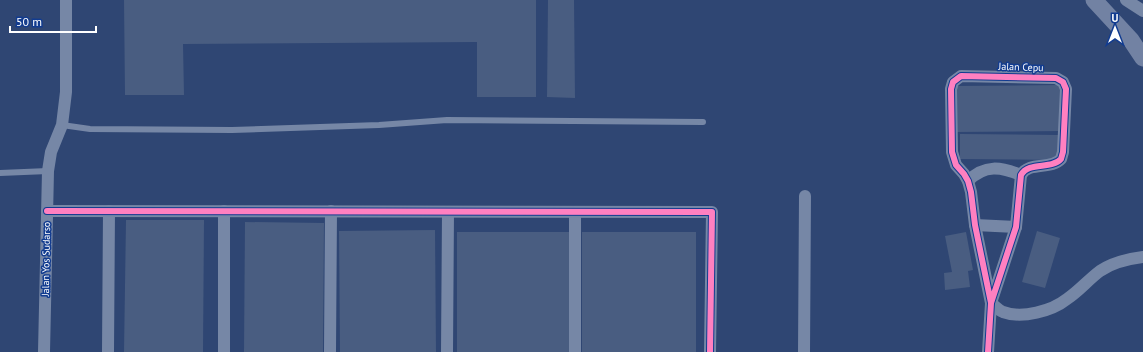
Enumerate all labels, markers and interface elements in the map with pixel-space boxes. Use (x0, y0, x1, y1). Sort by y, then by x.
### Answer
scale bar (10, 8, 96, 34)
north arrow (1095, 8, 1135, 48)
text: U (1112, 11, 1119, 25)
text: 50 m (16, 14, 42, 29)
street label: Jalan Cepu (997, 60, 1044, 74)
street label: Jalan Yos Sudarso (39, 222, 53, 297)

